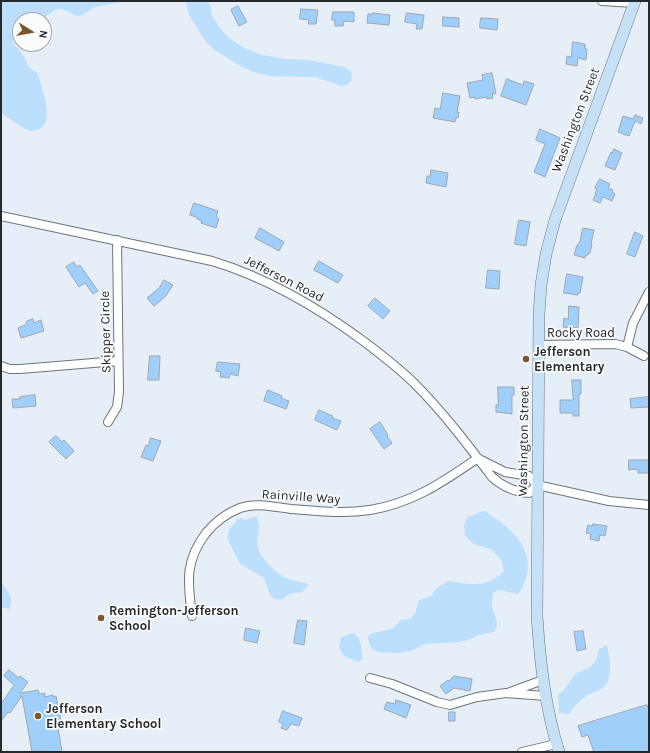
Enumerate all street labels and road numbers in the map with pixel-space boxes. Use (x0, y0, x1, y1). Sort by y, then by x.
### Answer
street label: Washington Street (549, 66, 603, 174)
street label: Jefferson Road (242, 252, 326, 306)
street label: Skipper Circle (97, 291, 115, 373)
street label: Rocky Road (547, 325, 615, 341)
street label: Washington Street (515, 386, 533, 496)
street label: Rainville Way (261, 486, 341, 508)

